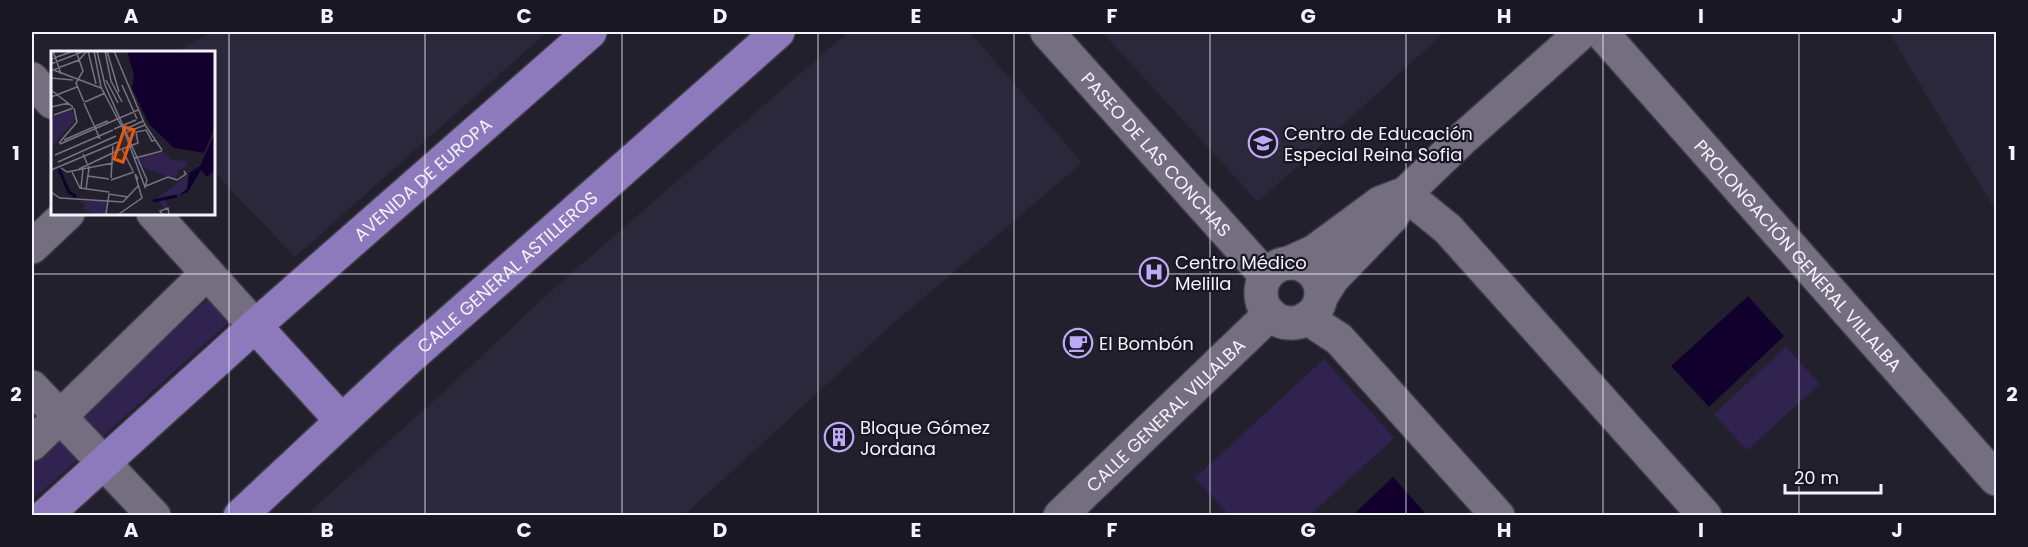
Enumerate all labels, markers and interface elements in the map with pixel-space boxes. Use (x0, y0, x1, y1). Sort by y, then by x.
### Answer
text: A (124, 2, 139, 30)
text: B (320, 2, 334, 30)
text: C (516, 2, 532, 30)
text: D (713, 2, 727, 30)
text: E (911, 2, 921, 30)
text: F (1107, 2, 1118, 30)
text: G (1300, 2, 1316, 30)
text: H (1497, 2, 1511, 30)
text: I (1698, 2, 1704, 30)
text: J (1891, 2, 1903, 30)
inset map (51, 51, 214, 214)
street label: PASEO DE LAS CONCHAS (1076, 66, 1237, 242)
street label: AVENIDA DE EUROPA (348, 112, 497, 247)
place label: Centro de Educación Especial Reina Sofia (1284, 121, 1473, 167)
school or university icon: Centro de Educación Especial Reina Sofia (1247, 127, 1279, 159)
street label: PROLONGACIÓN GENERAL VILLALBA (1689, 134, 1908, 377)
text: 1 (12, 139, 20, 167)
text: 1 (2008, 139, 2016, 167)
street label: CALLE GENERAL ASTILLEROS (411, 185, 603, 358)
place label: Centro Médico Melilla (1175, 250, 1307, 296)
hospital icon: Centro Médico Melilla (1138, 256, 1170, 288)
cafe icon: El Bombón (1062, 327, 1094, 359)
place label: El Bombón (1099, 331, 1194, 356)
street label: CALLE GENERAL VILLALBA (1080, 332, 1250, 497)
text: 2 (10, 380, 22, 408)
text: 2 (2006, 380, 2018, 408)
place label: Bloque Gómez Jordana (860, 415, 990, 461)
building icon: Bloque Gómez Jordana (823, 421, 855, 453)
scale bar (1785, 457, 1881, 495)
text: 20 m (1794, 465, 1839, 490)
text: A (124, 516, 139, 544)
text: B (320, 516, 334, 544)
text: C (516, 516, 532, 544)
text: D (713, 516, 727, 544)
text: E (911, 516, 921, 544)
text: F (1107, 516, 1118, 544)
text: G (1300, 516, 1316, 544)
text: H (1497, 516, 1511, 544)
text: I (1698, 516, 1704, 544)
text: J (1891, 516, 1903, 544)

